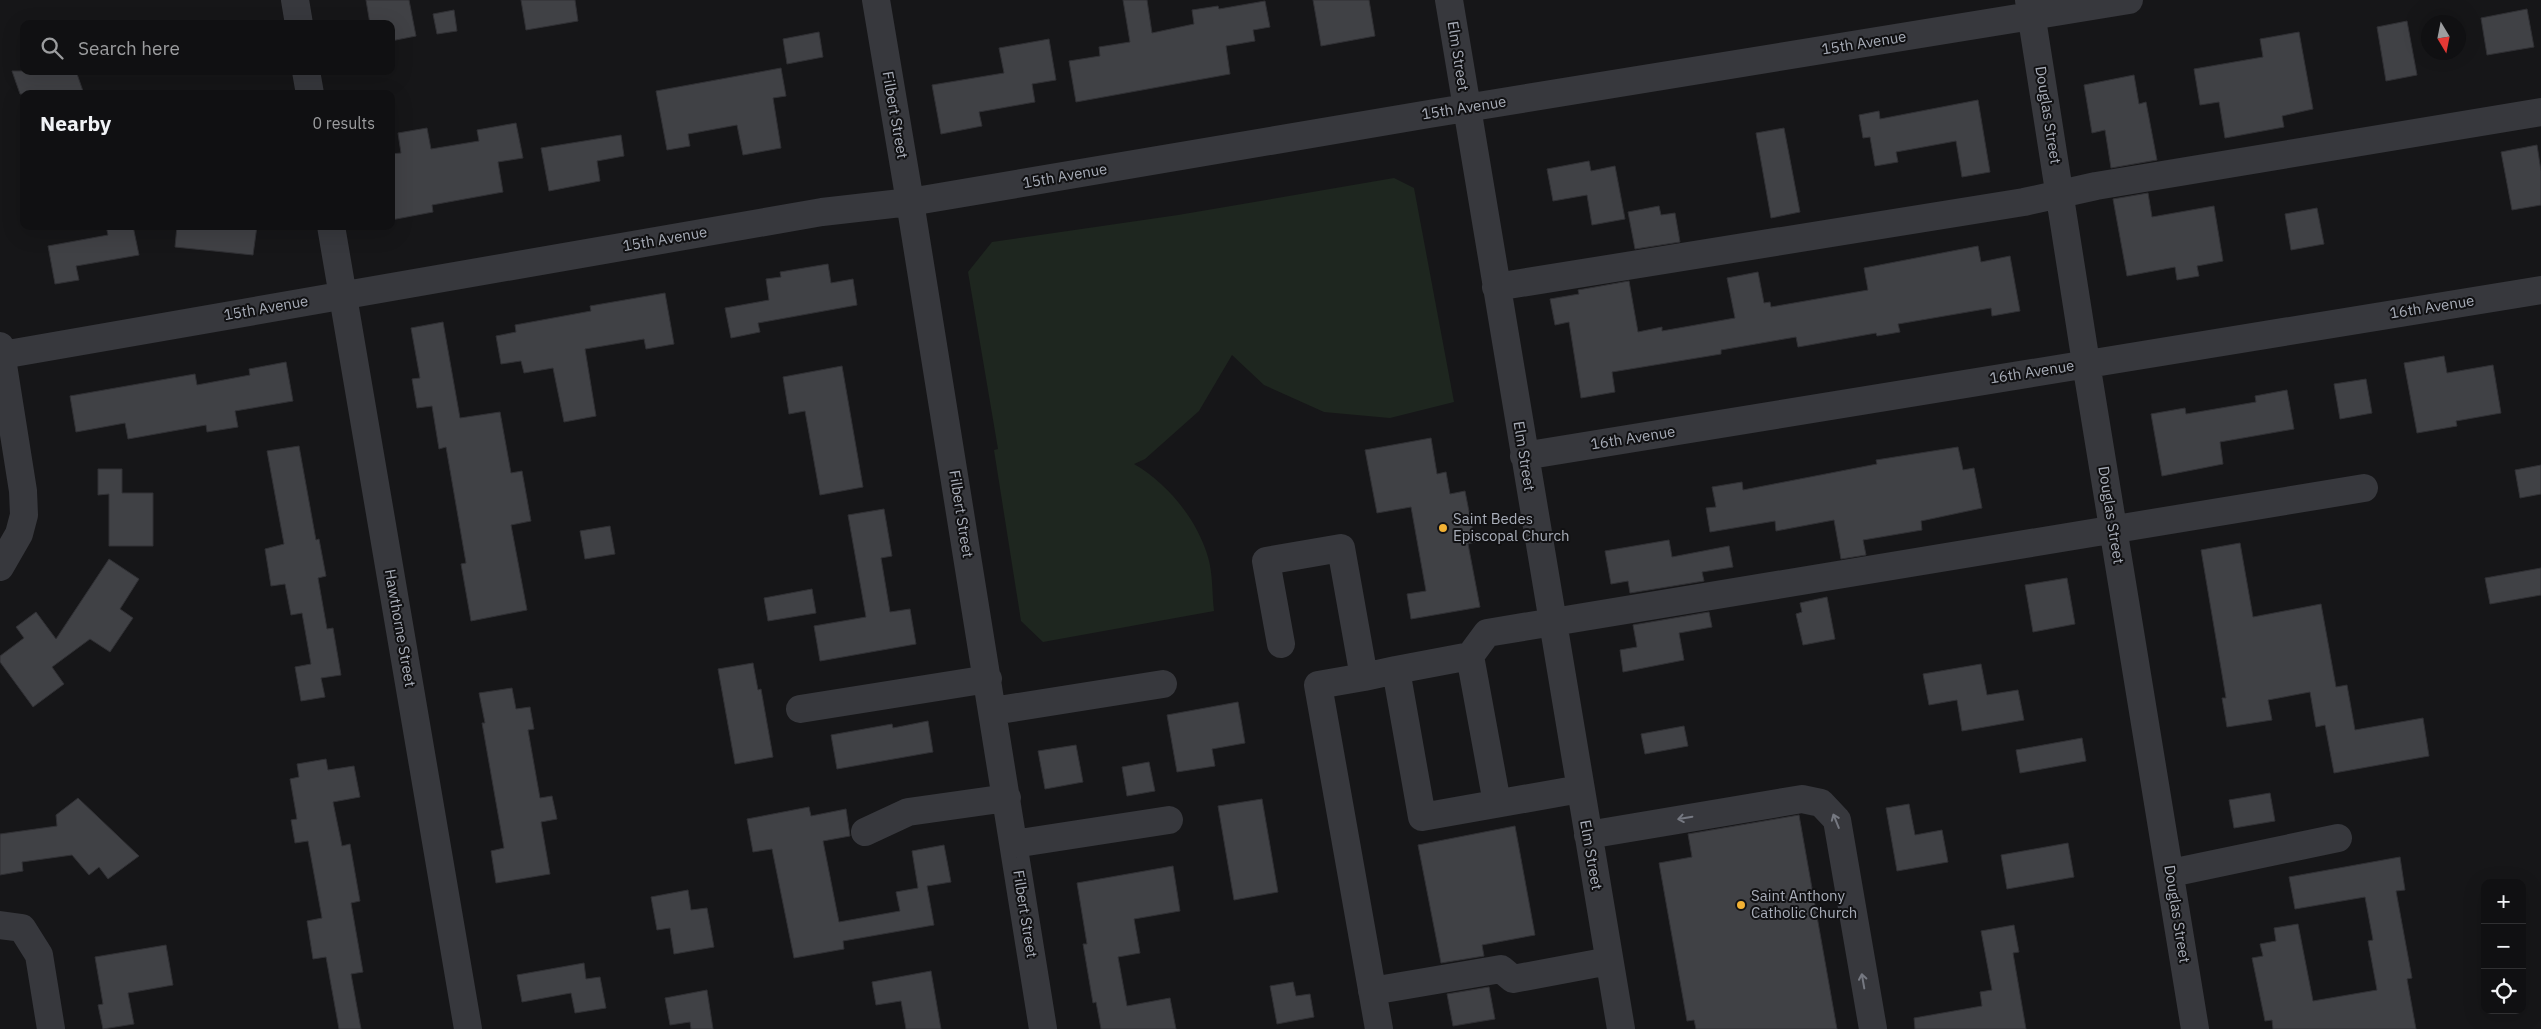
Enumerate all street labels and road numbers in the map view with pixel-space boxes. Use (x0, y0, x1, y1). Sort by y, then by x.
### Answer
street label: Elm Street (1444, 20, 1473, 92)
street label: 15th Avenue (1820, 26, 1908, 59)
street label: Douglas Street (2031, 65, 2066, 165)
street label: Filbert Street (878, 70, 913, 160)
street label: 15th Avenue (1420, 91, 1508, 124)
street label: 15th Avenue (1021, 159, 1109, 192)
street label: 15th Avenue (621, 222, 709, 255)
street label: 16th Avenue (2388, 290, 2476, 323)
street label: 15th Avenue (222, 291, 310, 324)
street label: 16th Avenue (1988, 355, 2076, 388)
street label: Elm Street (1510, 420, 1539, 492)
street label: 16th Avenue (1589, 421, 1677, 454)
street label: Douglas Street (2094, 465, 2129, 565)
street label: Filbert Street (945, 469, 978, 559)
street label: Hawthorne Street (381, 568, 420, 688)
street label: Elm Street (1576, 818, 1607, 891)
street label: Douglas Street (2160, 864, 2195, 964)
street label: Filbert Street (1009, 869, 1042, 959)

